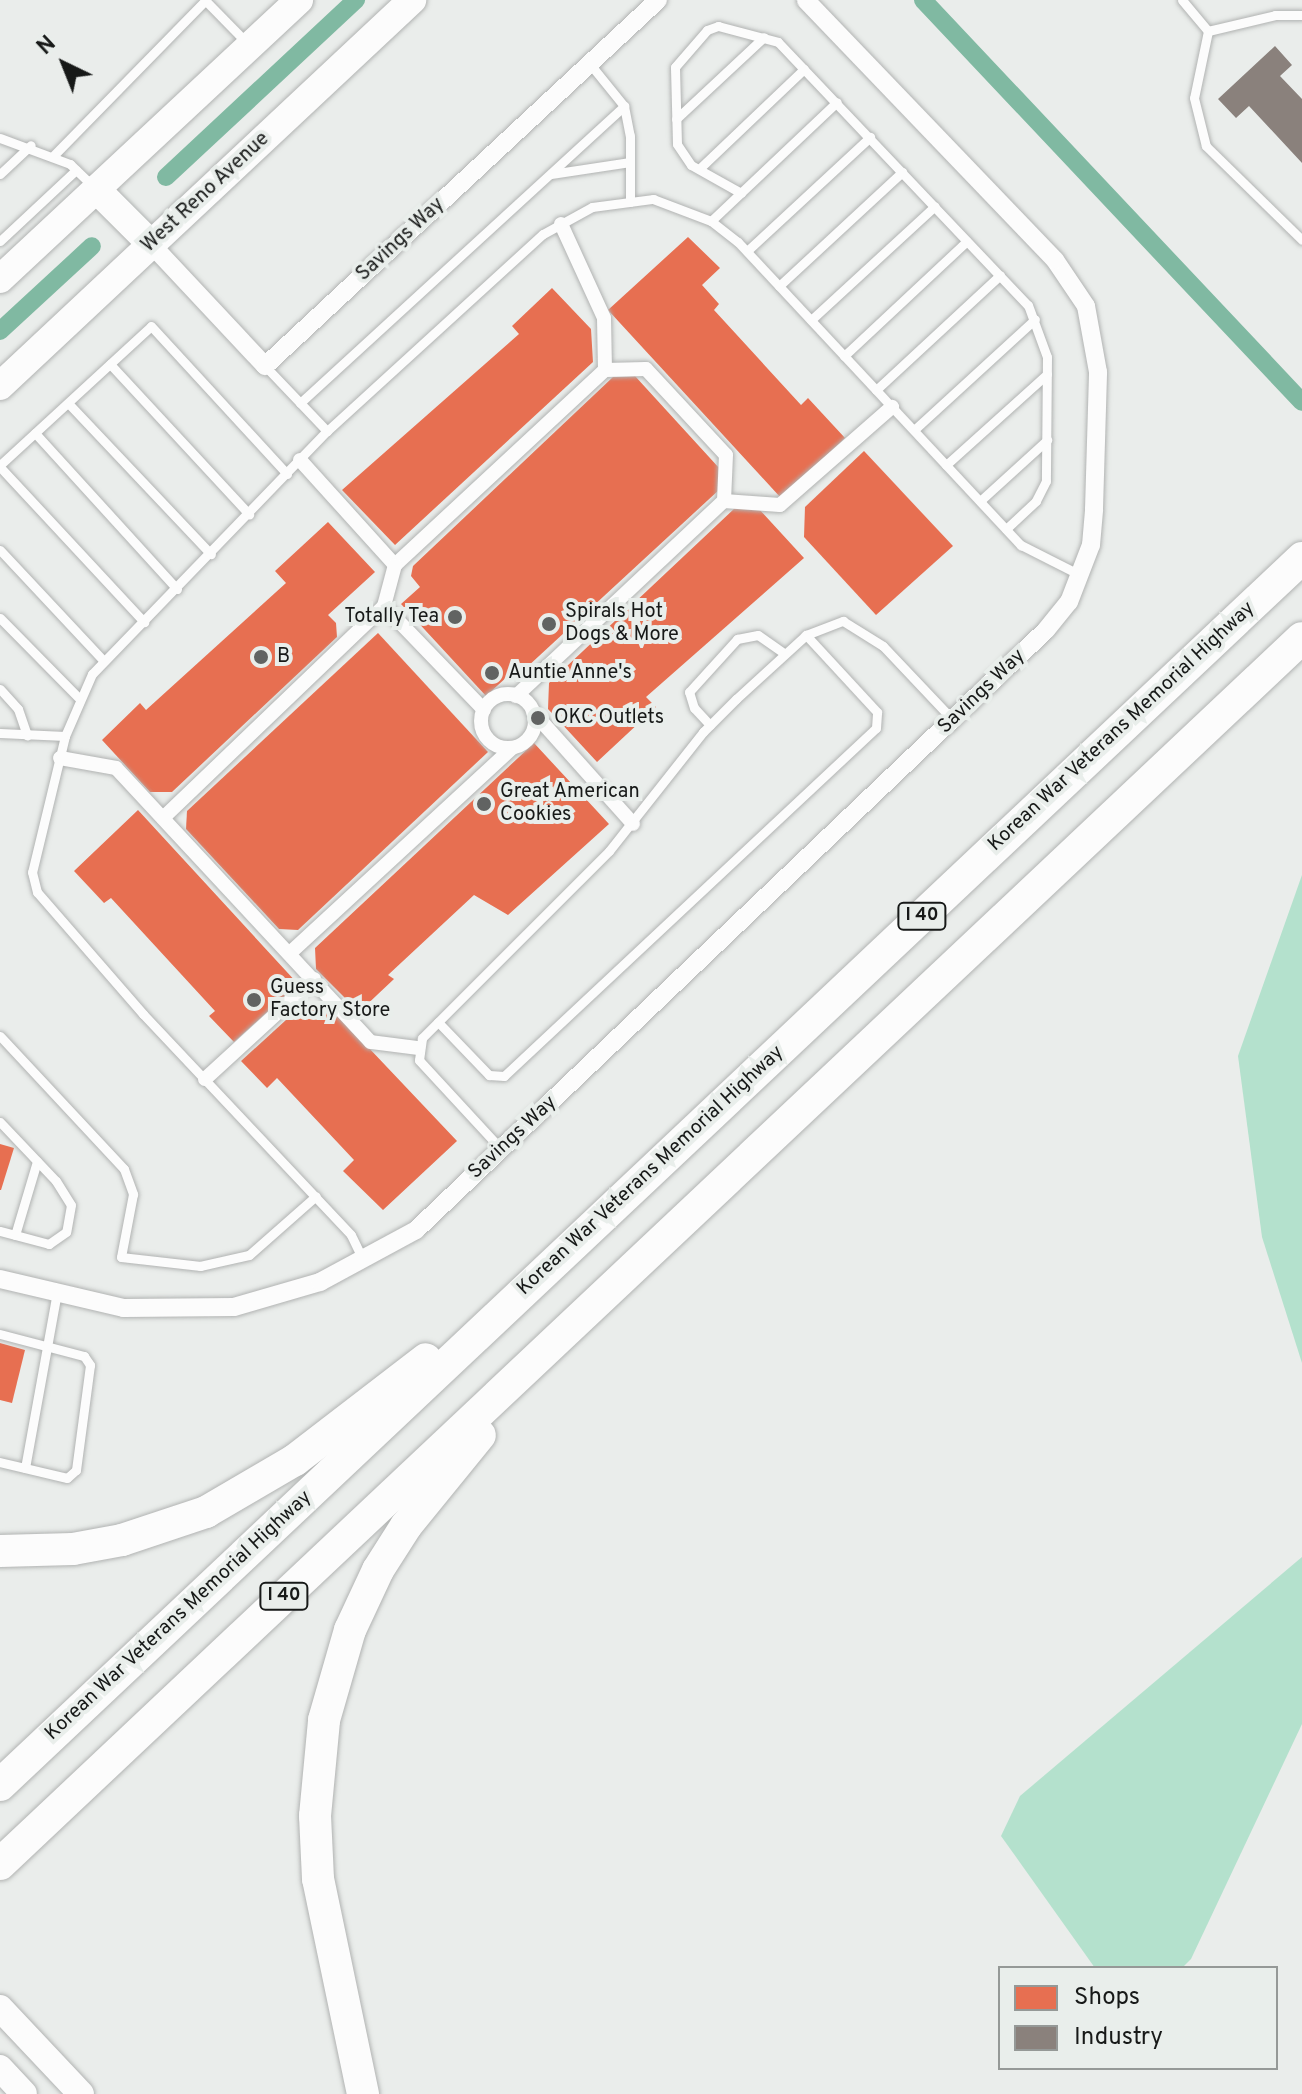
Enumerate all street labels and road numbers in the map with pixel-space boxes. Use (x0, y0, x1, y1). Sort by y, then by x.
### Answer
street label: West Reno Avenue (137, 127, 275, 259)
street label: Savings Way (352, 193, 450, 287)
street label: Korean War Veterans Memorial Highway (983, 597, 1261, 857)
street label: Savings Way (933, 644, 1031, 740)
road number: I 40 (896, 902, 948, 930)
street label: Korean War Veterans Memorial Highway (512, 1041, 790, 1301)
street label: Savings Way (464, 1091, 562, 1185)
street label: Korean War Veterans Memorial Highway (40, 1486, 318, 1746)
road number: I 40 (258, 1582, 310, 1610)

